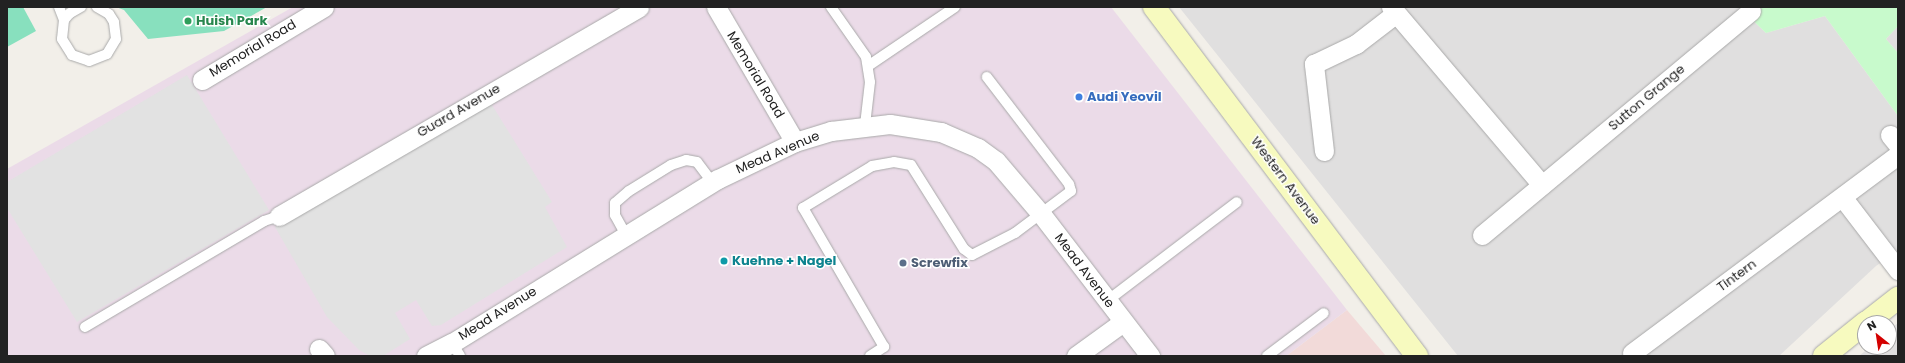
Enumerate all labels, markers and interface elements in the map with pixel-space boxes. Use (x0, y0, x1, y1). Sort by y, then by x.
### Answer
place label: Huish Park (196, 13, 267, 29)
marker: Huish Park (183, 16, 193, 26)
street label: Memorial Road (207, 17, 299, 81)
street label: Memorial Road (723, 29, 787, 121)
street label: Sutton Grange (1606, 62, 1688, 134)
street label: Guard Avenue (415, 81, 503, 141)
place label: Audi Yeovil (1087, 89, 1162, 105)
marker: Audi Yeovil (1074, 92, 1084, 102)
street label: Mead Avenue (734, 128, 822, 178)
street label: Western Avenue (1247, 134, 1323, 228)
street label: Mead Avenue (1051, 231, 1117, 311)
place label: Kuehne + Nagel (732, 253, 836, 269)
place label: Screwfix (911, 255, 968, 271)
marker: Kuehne + Nagel (719, 256, 729, 266)
street label: Tintern (1714, 257, 1760, 295)
marker: Screwfix (898, 258, 908, 268)
street label: Mead Avenue (456, 284, 540, 344)
north arrow (1857, 315, 1897, 355)
text: N (1864, 316, 1879, 334)

